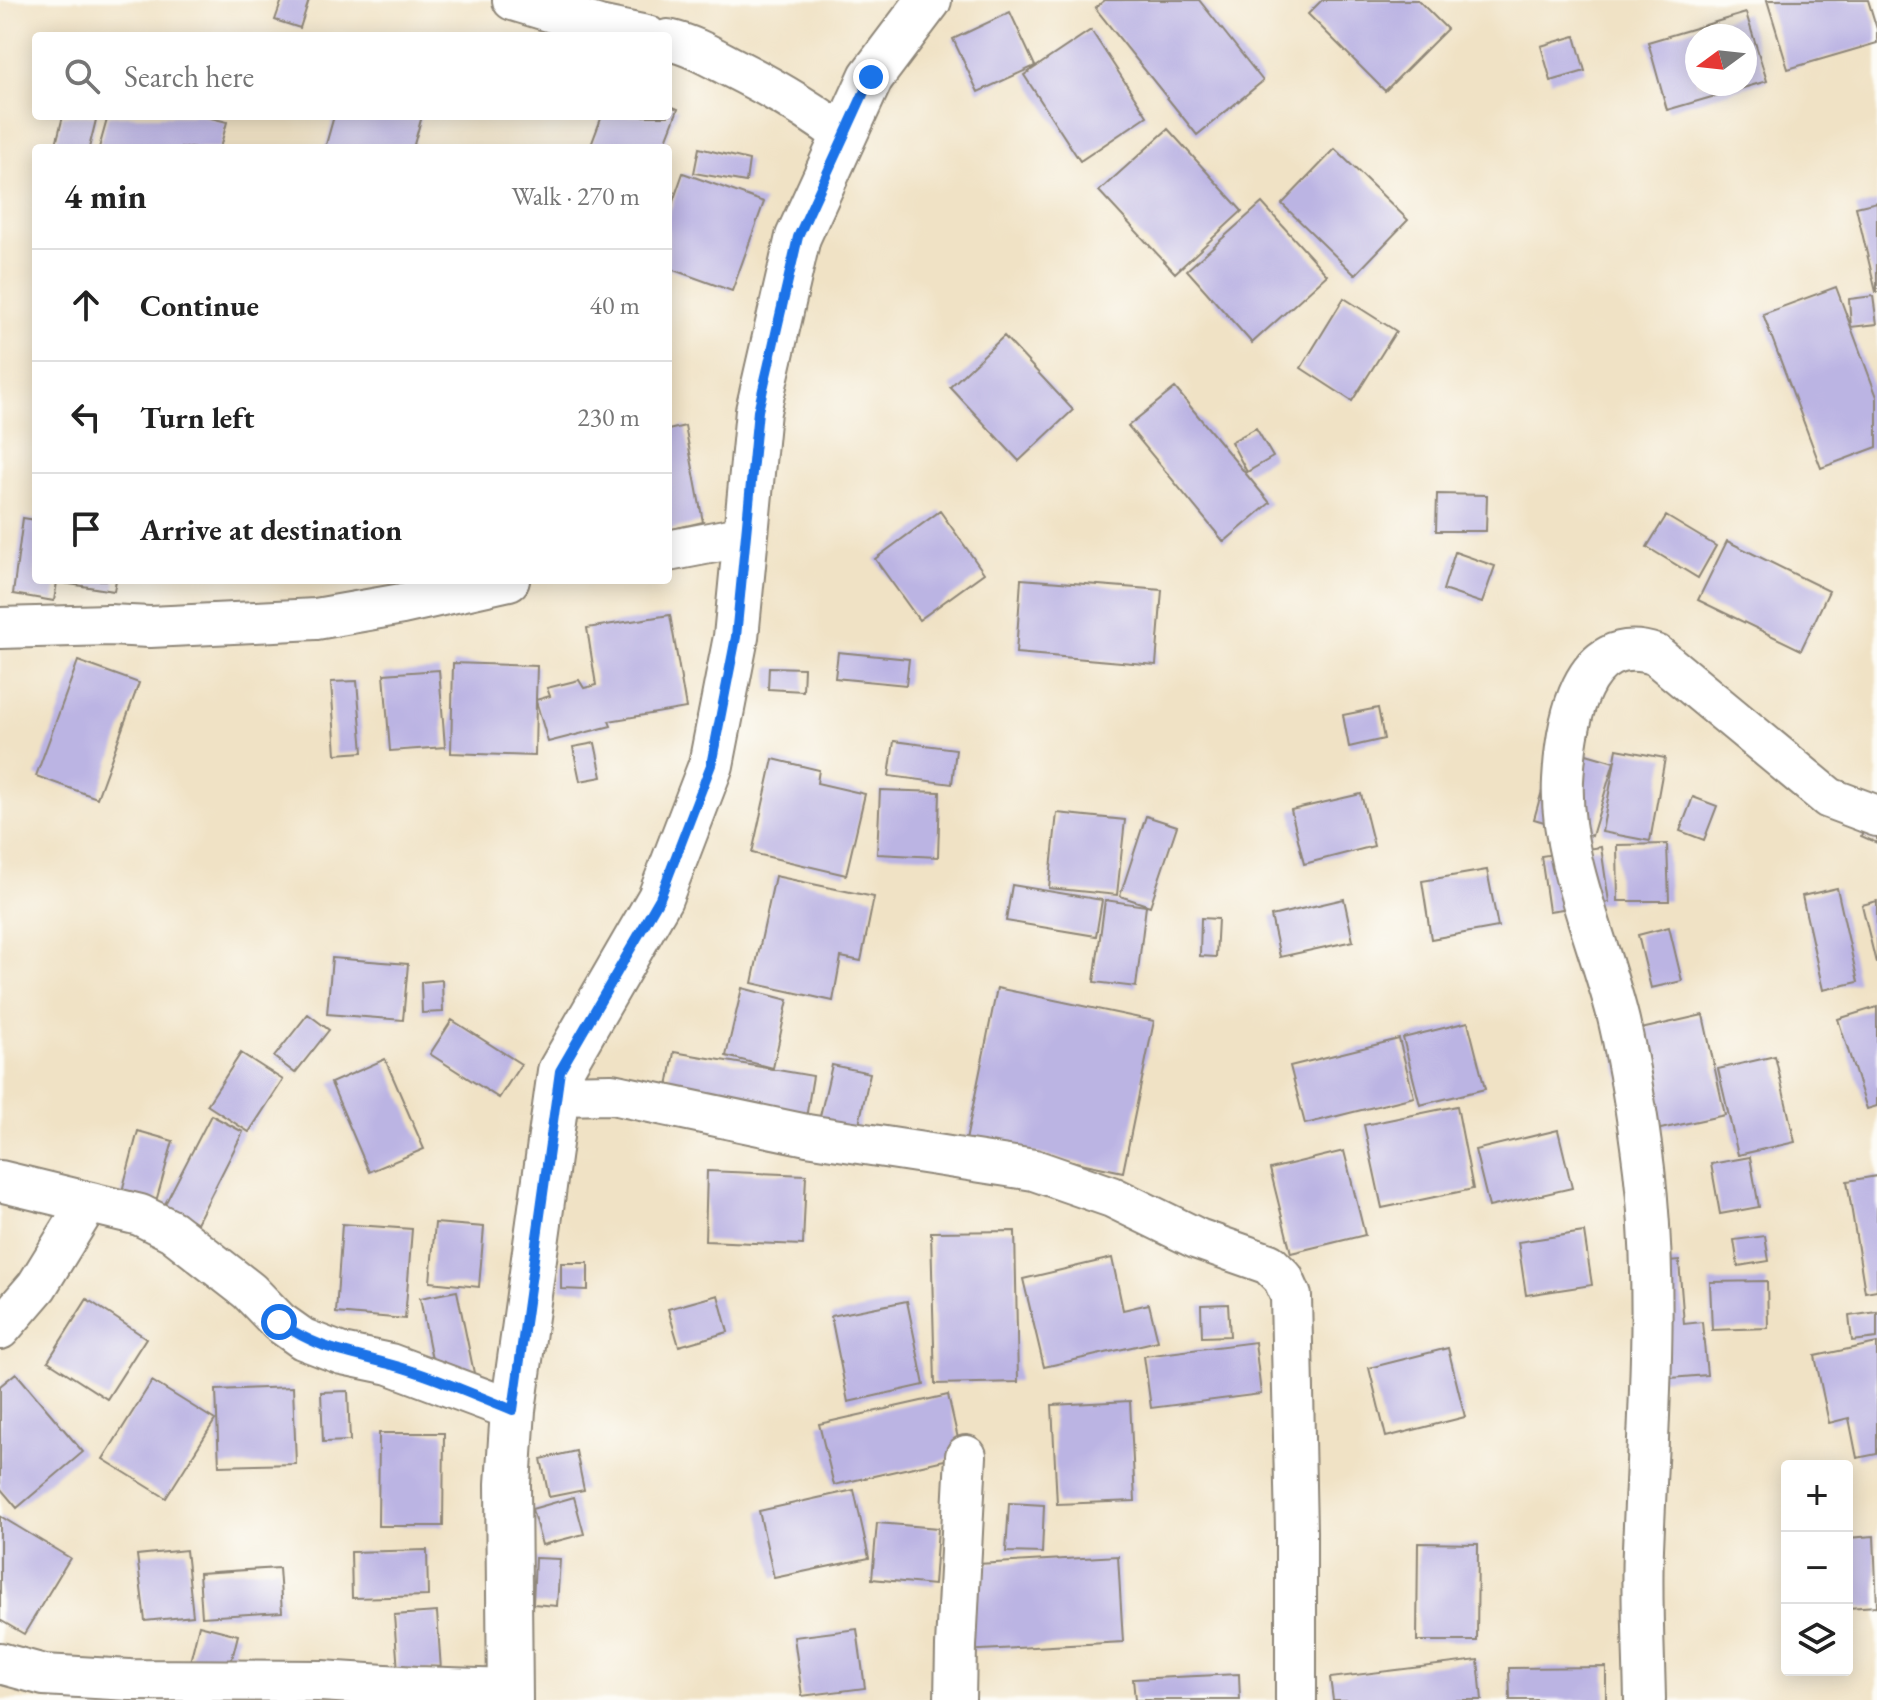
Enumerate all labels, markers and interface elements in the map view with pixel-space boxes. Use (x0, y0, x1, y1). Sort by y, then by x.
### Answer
north arrow (1685, 24, 1757, 96)
search box (32, 32, 672, 120)
icon: search (60, 54, 104, 98)
text: Search here (124, 57, 254, 96)
route end (853, 59, 889, 95)
text: 4 min (64, 174, 147, 218)
text: Walk · 270 m (512, 179, 640, 213)
icon: ahead (64, 283, 108, 327)
text: Continue (140, 286, 259, 325)
text: 40 m (590, 288, 640, 322)
icon: left (64, 395, 108, 439)
text: Turn left (140, 398, 254, 437)
text: 230 m (577, 400, 640, 434)
icon: arrive (64, 507, 108, 551)
text: Arrive at destination (140, 510, 402, 549)
route start (261, 1304, 297, 1340)
map controls (1781, 1460, 1853, 1676)
button: + (1781, 1460, 1853, 1532)
button: − (1781, 1532, 1853, 1604)
button: layers (1781, 1604, 1853, 1676)

